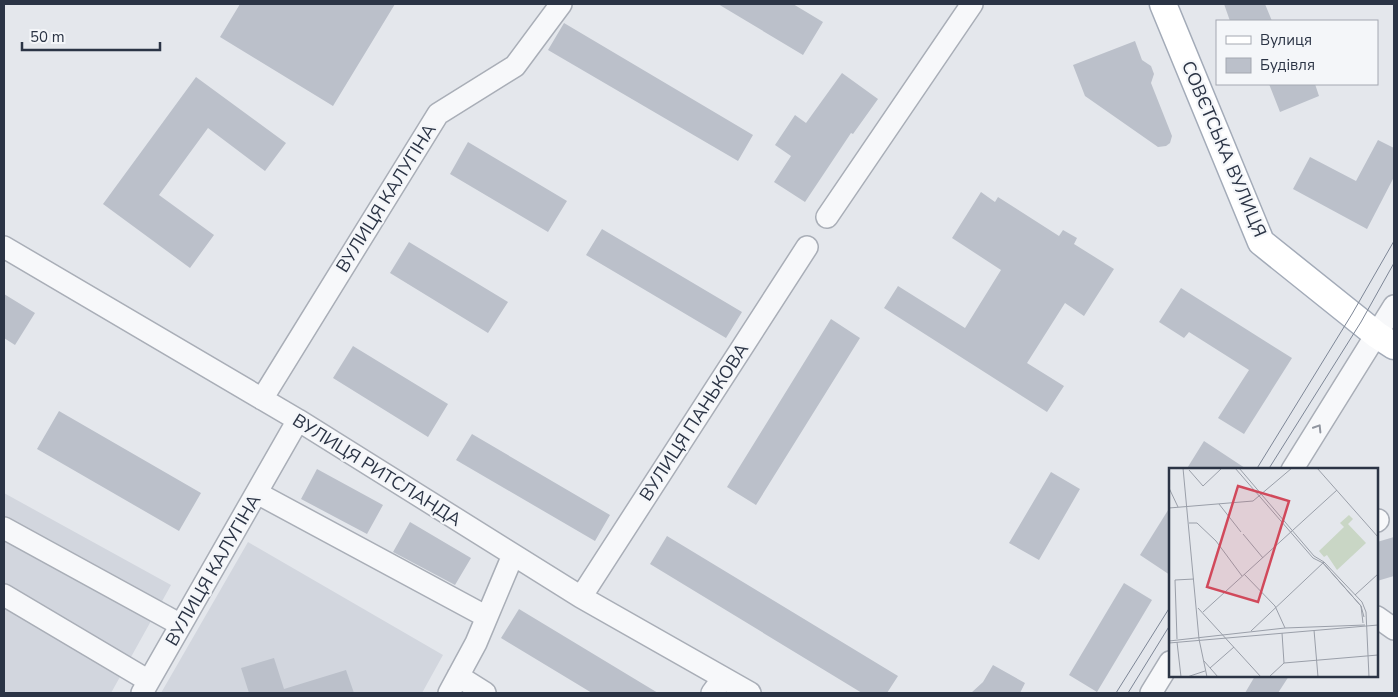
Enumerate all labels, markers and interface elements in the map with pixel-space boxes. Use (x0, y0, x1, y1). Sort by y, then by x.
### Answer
scale bar (22, 20, 160, 52)
legend (1216, 20, 1378, 85)
text: 50 m (30, 27, 65, 47)
text: Вулиця (1260, 30, 1312, 50)
text: Будівля (1260, 55, 1315, 75)
street label: СОВЄТСЬКА ВУЛИЦЯ (1176, 57, 1272, 241)
street label: ВУЛИЦЯ КАЛУГІНА (330, 119, 442, 277)
street label: ВУЛИЦЯ ПАНЬКОВА (634, 339, 754, 505)
street label: ВУЛИЦЯ РИТСЛАНДА (288, 408, 466, 532)
one-way arrow (1312, 425, 1321, 434)
inset map (1169, 468, 1378, 677)
street label: ВУЛИЦЯ КАЛУГІНА (160, 490, 266, 650)

